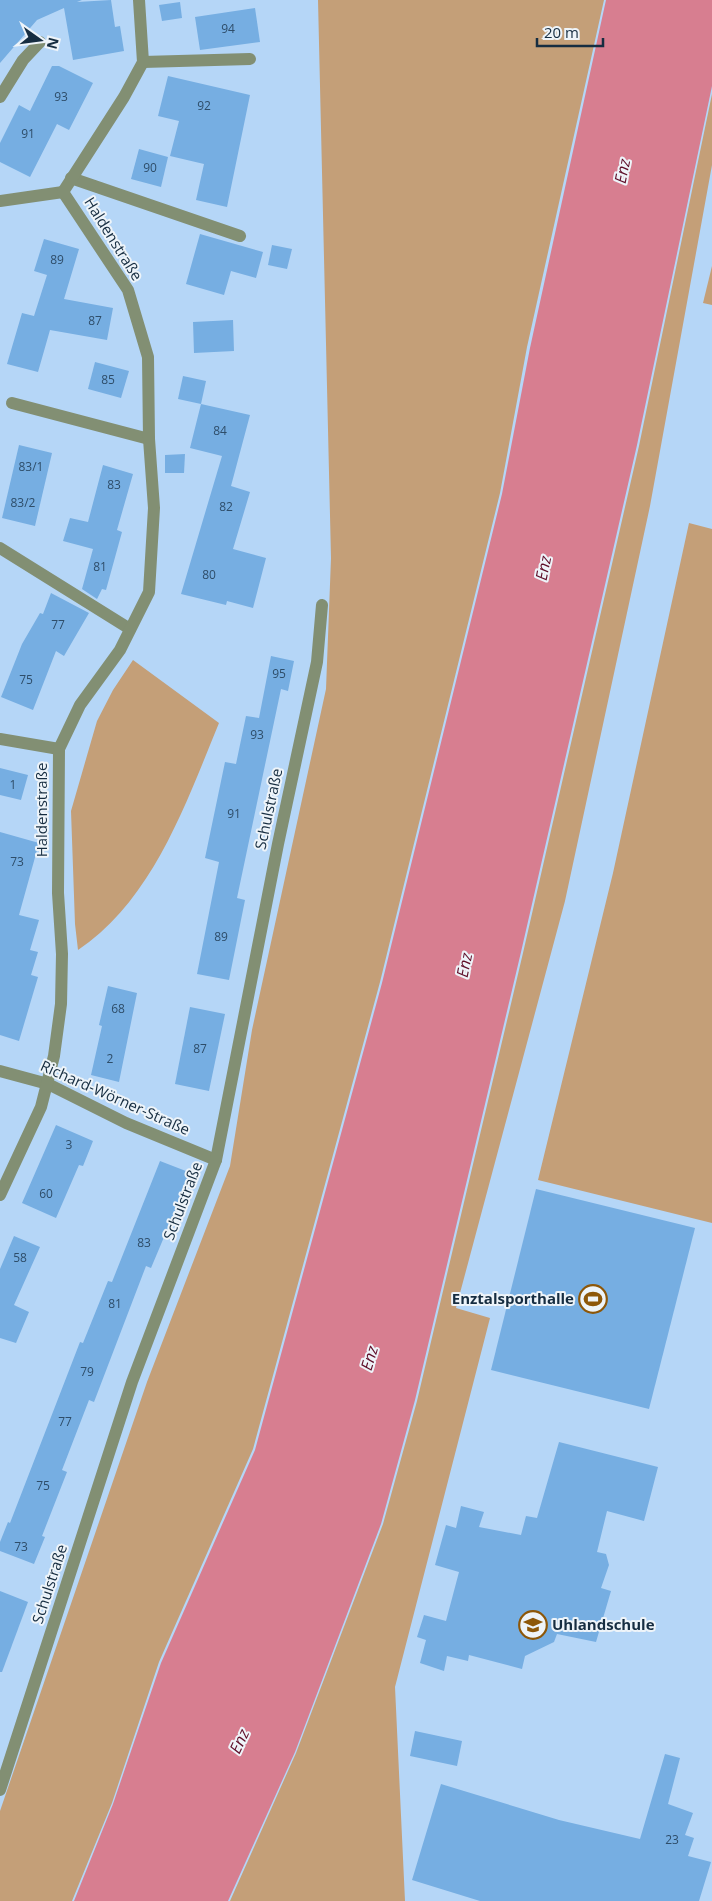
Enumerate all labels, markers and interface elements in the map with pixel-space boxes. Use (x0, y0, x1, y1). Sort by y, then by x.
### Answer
north arrow (15, 15, 65, 65)
scale bar (537, 15, 603, 47)
house number: 94 (221, 20, 235, 37)
text: 20 m (544, 22, 579, 42)
text: N (43, 35, 64, 51)
house number: 93 (54, 88, 68, 105)
house number: 92 (197, 97, 211, 114)
house number: 91 (21, 125, 35, 142)
water label: Enz (609, 156, 635, 185)
house number: 90 (143, 159, 157, 176)
street label: Haldenstraße (80, 193, 147, 284)
house number: 89 (50, 251, 64, 268)
house number: 87 (88, 312, 102, 329)
house number: 85 (101, 371, 115, 388)
house number: 84 (213, 422, 227, 439)
house number: 83/1 (19, 458, 43, 475)
house number: 83 (107, 476, 121, 493)
house number: 83/2 (11, 494, 36, 511)
house number: 82 (219, 498, 233, 515)
water label: Enz (530, 553, 556, 582)
house number: 81 (93, 558, 107, 575)
house number: 80 (202, 566, 216, 583)
house number: 77 (51, 616, 65, 633)
house number: 95 (272, 665, 286, 682)
house number: 75 (19, 671, 33, 688)
house number: 93 (250, 726, 264, 743)
street label: Haldenstraße (31, 763, 51, 857)
street label: Schulstraße (250, 766, 286, 851)
house number: 1 (10, 776, 16, 793)
house number: 91 (227, 805, 241, 822)
house number: 73 (10, 853, 24, 870)
house number: 89 (214, 928, 228, 945)
water label: Enz (451, 950, 477, 979)
house number: 68 (111, 1000, 125, 1017)
house number: 87 (193, 1040, 207, 1057)
house number: 2 (107, 1050, 114, 1067)
street label: Richard-Wörner-Straße (38, 1055, 193, 1139)
house number: 3 (66, 1136, 73, 1153)
street label: Schulstraße (158, 1159, 206, 1243)
house number: 60 (39, 1185, 53, 1202)
house number: 83 (137, 1234, 151, 1251)
house number: 58 (13, 1249, 27, 1266)
sports icon: Enztalsporthalle (578, 1284, 608, 1314)
place label: Enztalsporthalle (452, 1288, 574, 1308)
house number: 81 (108, 1295, 122, 1312)
water label: Enz (355, 1342, 383, 1373)
house number: 79 (80, 1363, 94, 1380)
house number: 77 (58, 1413, 72, 1430)
house number: 75 (36, 1477, 50, 1494)
house number: 73 (14, 1538, 28, 1555)
street label: Schulstraße (27, 1541, 71, 1626)
school or university icon: Uhlandschule (518, 1610, 548, 1640)
place label: Uhlandschule (552, 1614, 655, 1634)
water label: Enz (224, 1724, 255, 1757)
house number: 23 (665, 1831, 679, 1848)

